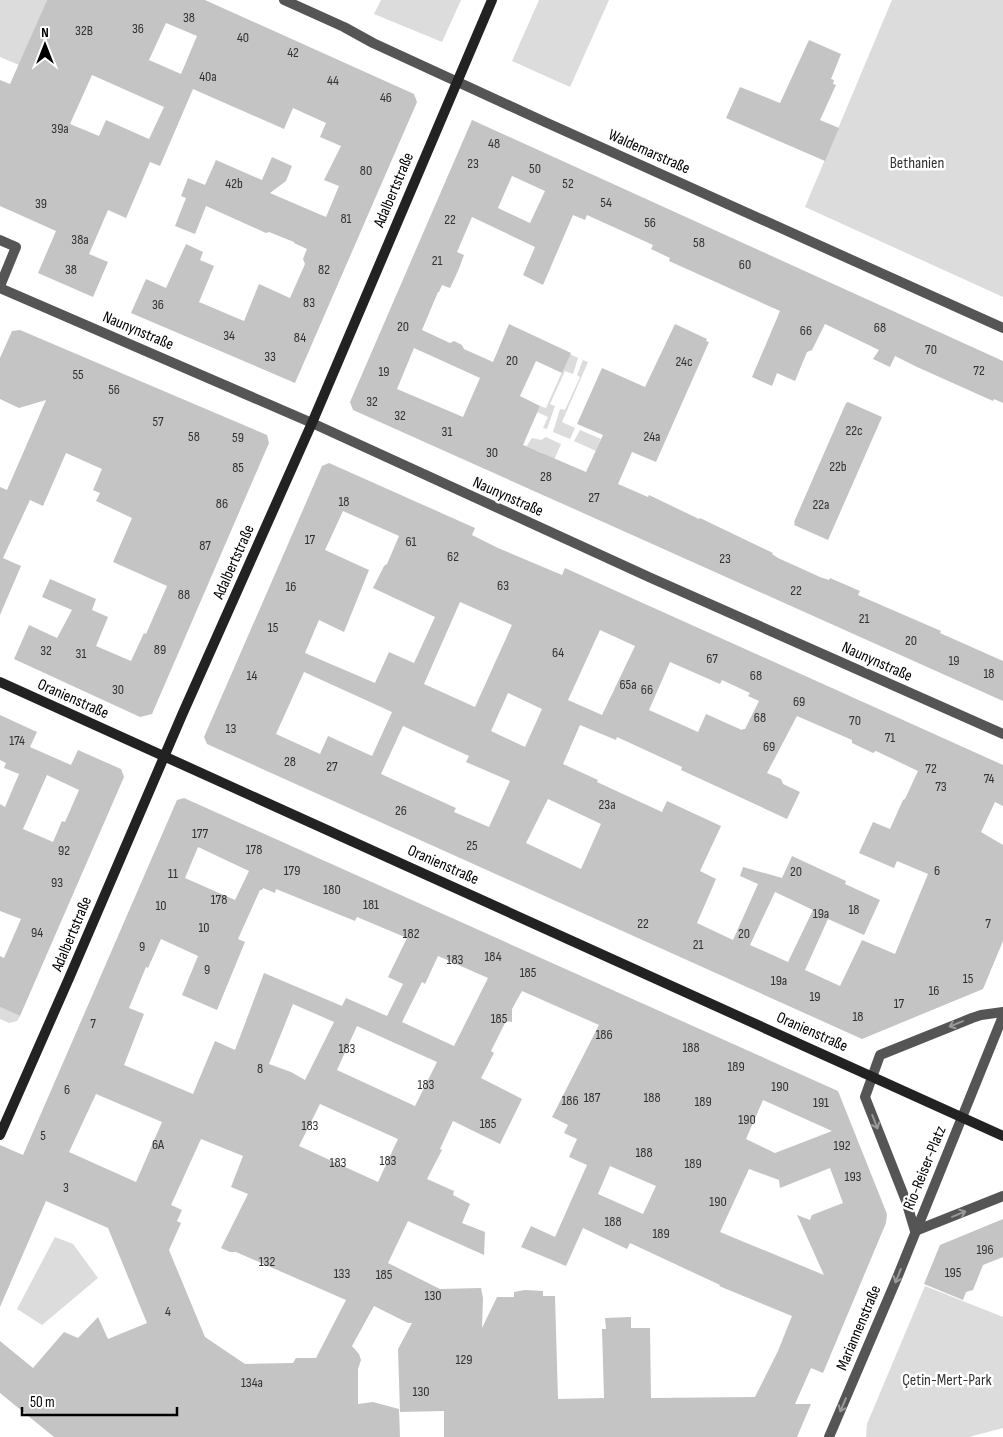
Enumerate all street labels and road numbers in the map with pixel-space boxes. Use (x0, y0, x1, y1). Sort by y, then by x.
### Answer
street label: Waldemarstraße (605, 126, 693, 178)
street label: Adalbertstraße (369, 150, 418, 231)
street label: Naunynstraße (100, 308, 176, 354)
street label: Naunynstraße (470, 473, 546, 521)
street label: Adalbertstraße (209, 522, 259, 603)
street label: Naunynstraße (839, 638, 915, 686)
street label: Oranienstraße (35, 675, 111, 723)
street label: Oranienstraße (405, 841, 481, 889)
street label: Adalbertstraße (47, 894, 96, 975)
street label: Oranienstraße (774, 1008, 850, 1056)
street label: Rio-Reiser-Platz (900, 1123, 951, 1213)
street label: Mariannenstraße (833, 1283, 885, 1373)

